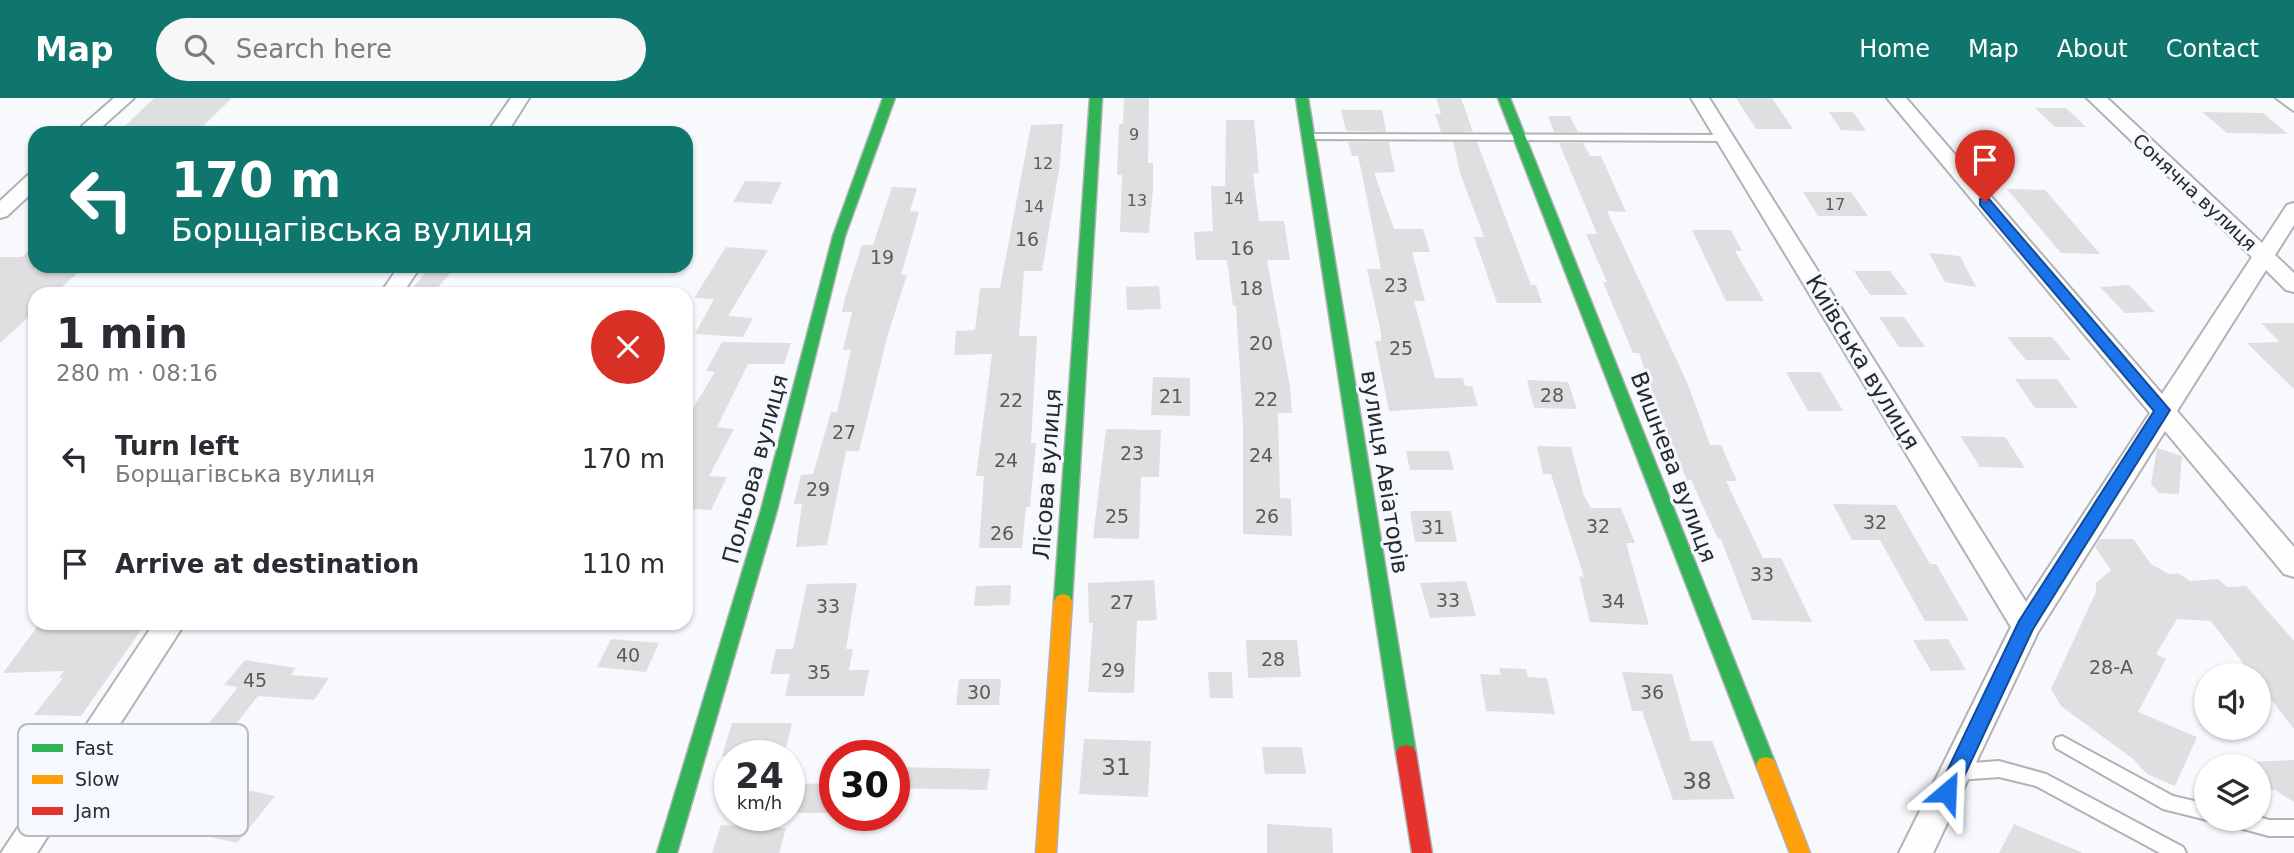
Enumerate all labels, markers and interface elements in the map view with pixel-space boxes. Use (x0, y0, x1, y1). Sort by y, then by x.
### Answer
search box (156, 18, 646, 81)
text: Map (35, 30, 114, 69)
icon: search (180, 30, 218, 68)
text: Search here (236, 34, 392, 64)
text: Home (1859, 35, 1930, 63)
text: Map (1968, 35, 2019, 63)
text: About (2057, 35, 2128, 63)
text: Contact (2166, 35, 2259, 63)
house number: 9 (1129, 125, 1139, 144)
street label: Сонячна вулиця (2128, 129, 2262, 255)
pin (1955, 130, 2015, 202)
icon: arrive (1966, 141, 2004, 179)
text: 170 m (171, 152, 341, 209)
icon: left (56, 154, 147, 245)
house number: 12 (1033, 154, 1053, 173)
house number: 14 (1224, 189, 1244, 208)
house number: 13 (1127, 191, 1147, 210)
house number: 17 (1825, 195, 1845, 214)
house number: 14 (1024, 197, 1044, 216)
text: Борщагівська вулиця (171, 211, 533, 249)
house number: 16 (1015, 228, 1039, 250)
house number: 16 (1230, 237, 1254, 259)
house number: 19 (870, 246, 894, 268)
street label: Київська вулиця (1801, 270, 1925, 454)
house number: 23 (1384, 274, 1408, 296)
house number: 18 (1239, 277, 1263, 299)
text: 1 min (56, 309, 188, 358)
button: close (591, 310, 665, 384)
house number: 20 (1249, 332, 1273, 354)
house number: 25 (1389, 337, 1413, 359)
text: 280 m · 08:16 (56, 360, 218, 386)
street label: Вишнева вулиця (1626, 368, 1722, 566)
street label: вулиця Авіаторів (1356, 369, 1414, 575)
street label: Польова вулиця (717, 371, 793, 567)
house number: 28 (1540, 384, 1564, 406)
house number: 21 (1159, 385, 1183, 407)
street label: Лісова вулиця (1028, 387, 1066, 561)
house number: 22 (1254, 388, 1278, 410)
house number: 22 (999, 389, 1023, 411)
house number: 27 (832, 421, 856, 443)
text: Turn left (115, 431, 239, 461)
icon: left (56, 440, 94, 478)
house number: 23 (1120, 442, 1144, 464)
text: 170 m (582, 444, 665, 474)
house number: 24 (1249, 444, 1273, 466)
house number: 24 (994, 449, 1018, 471)
text: Борщагівська вулиця (115, 461, 375, 487)
house number: 29 (806, 478, 830, 500)
house number: 25 (1105, 505, 1129, 527)
house number: 26 (1255, 505, 1279, 527)
house number: 32 (1863, 511, 1887, 533)
house number: 32 (1586, 515, 1610, 537)
house number: 31 (1421, 516, 1445, 538)
house number: 26 (990, 522, 1014, 544)
icon: arrive (56, 545, 94, 583)
text: Arrive at destination (115, 549, 419, 579)
text: 110 m (582, 549, 665, 579)
house number: 33 (1750, 563, 1774, 585)
house number: 33 (1436, 589, 1460, 611)
house number: 34 (1601, 590, 1625, 612)
house number: 27 (1110, 591, 1134, 613)
house number: 33 (816, 595, 840, 617)
house number: 40 (616, 644, 640, 666)
house number: 28 (1261, 648, 1285, 670)
house number: 28-А (2089, 656, 2133, 678)
house number: 29 (1101, 659, 1125, 681)
house number: 35 (807, 661, 831, 683)
map controls (2194, 663, 2271, 831)
button: sound (2194, 663, 2271, 740)
house number: 45 (243, 669, 267, 691)
house number: 30 (967, 681, 991, 703)
house number: 36 (1640, 681, 1664, 703)
legend (18, 724, 248, 836)
text: Fast (75, 737, 113, 759)
speed limit sign: 30 (819, 740, 910, 831)
house number: 31 (1101, 754, 1131, 780)
button: layers (2194, 754, 2271, 831)
position arrow (1910, 755, 1984, 829)
text: 24 (735, 756, 784, 796)
text: Slow (75, 768, 120, 790)
house number: 38 (1682, 768, 1712, 794)
text: km/h (737, 792, 782, 813)
text: Jam (74, 800, 111, 822)

